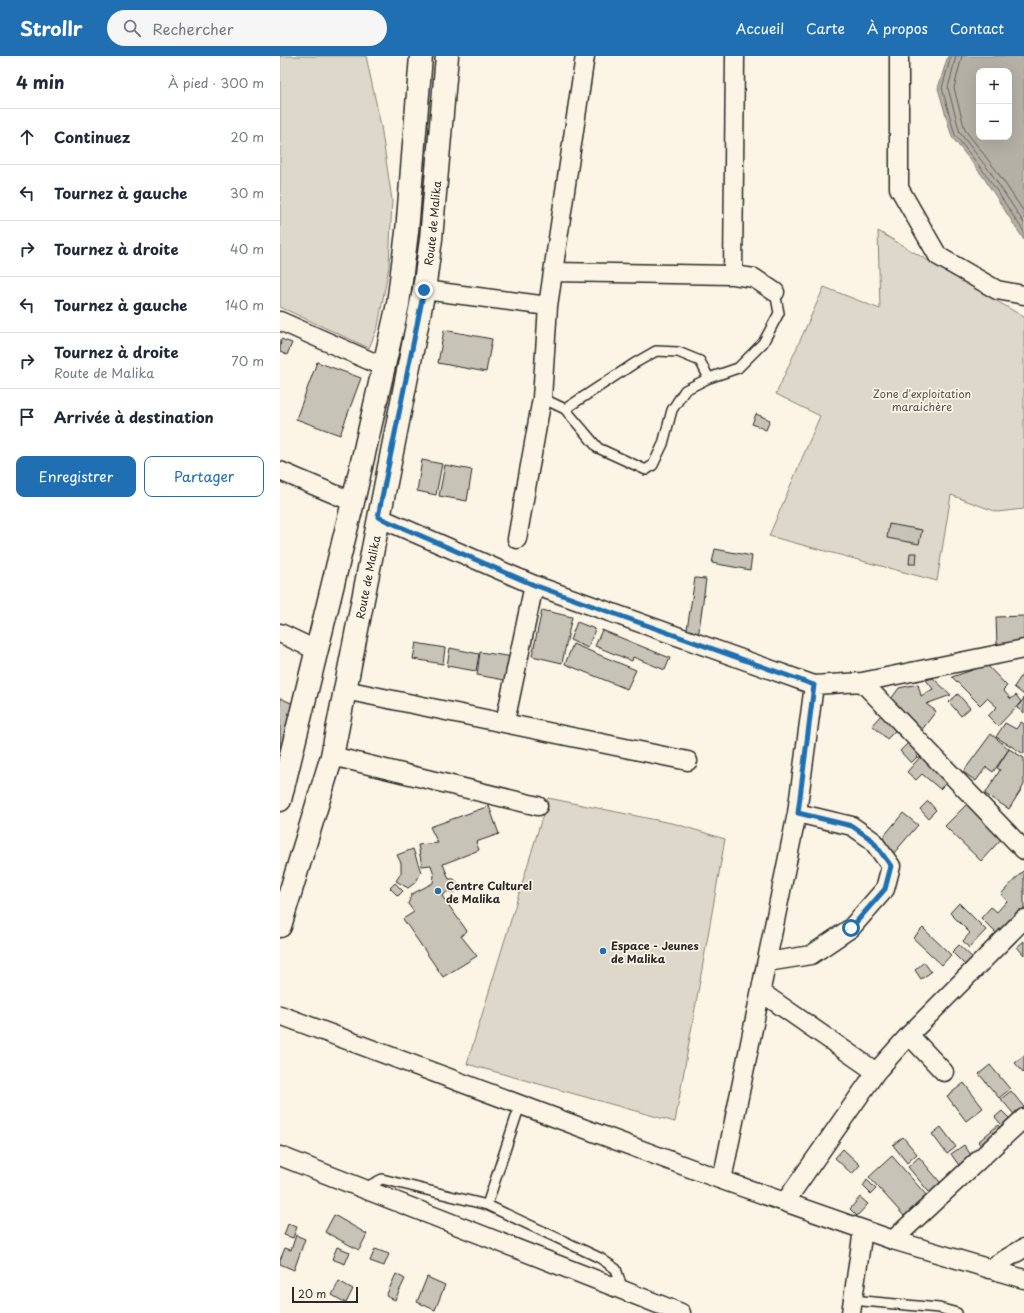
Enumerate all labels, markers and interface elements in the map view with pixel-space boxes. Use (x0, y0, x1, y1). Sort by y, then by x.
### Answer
search box (107, 10, 387, 46)
text: Strollr (20, 14, 83, 42)
icon: search (121, 17, 143, 39)
text: Rechercher (153, 17, 234, 40)
text: Accueil (736, 18, 784, 39)
text: Carte (806, 18, 845, 39)
text: À propos (867, 18, 928, 39)
text: Contact (950, 18, 1004, 39)
map controls (976, 68, 1012, 140)
button: + (976, 68, 1012, 104)
text: 4 min (16, 69, 64, 95)
text: À pied · 300 m (168, 73, 264, 92)
button: − (976, 104, 1012, 140)
text: Continuez (54, 125, 130, 148)
icon: ahead (16, 126, 38, 148)
text: 20 m (230, 127, 264, 146)
street label: Route de Malika (419, 180, 445, 267)
text: Tournez à gauche (54, 181, 188, 204)
icon: left (16, 182, 38, 204)
text: 30 m (230, 183, 264, 202)
text: Tournez à droite (54, 237, 179, 260)
icon: right (16, 238, 38, 260)
text: 40 m (230, 239, 264, 258)
route end (415, 281, 433, 299)
text: Tournez à gauche (54, 293, 188, 316)
icon: left (16, 294, 38, 316)
text: 140 m (225, 295, 264, 314)
text: Tournez à droite (54, 340, 179, 363)
icon: right (16, 350, 38, 372)
text: 70 m (231, 351, 264, 370)
text: Route de Malika (54, 363, 154, 382)
park label: Zone d'exploitation maraichère (873, 385, 971, 415)
text: Arrivée à destination (54, 405, 214, 428)
icon: arrive (16, 406, 38, 428)
button: Enregistrer (16, 456, 136, 497)
button: Partager (144, 456, 264, 497)
street label: Route de Malika (351, 534, 384, 620)
place label: Centre Culturel de Malika (446, 877, 532, 907)
marker: Centre Culturel de Malika (433, 886, 443, 896)
route start (842, 919, 860, 937)
place label: Espace - Jeunes de Malika (611, 937, 699, 967)
marker: Espace - Jeunes de Malika (598, 946, 608, 956)
scale bar (292, 1285, 358, 1304)
text: 20 m (298, 1285, 326, 1302)

